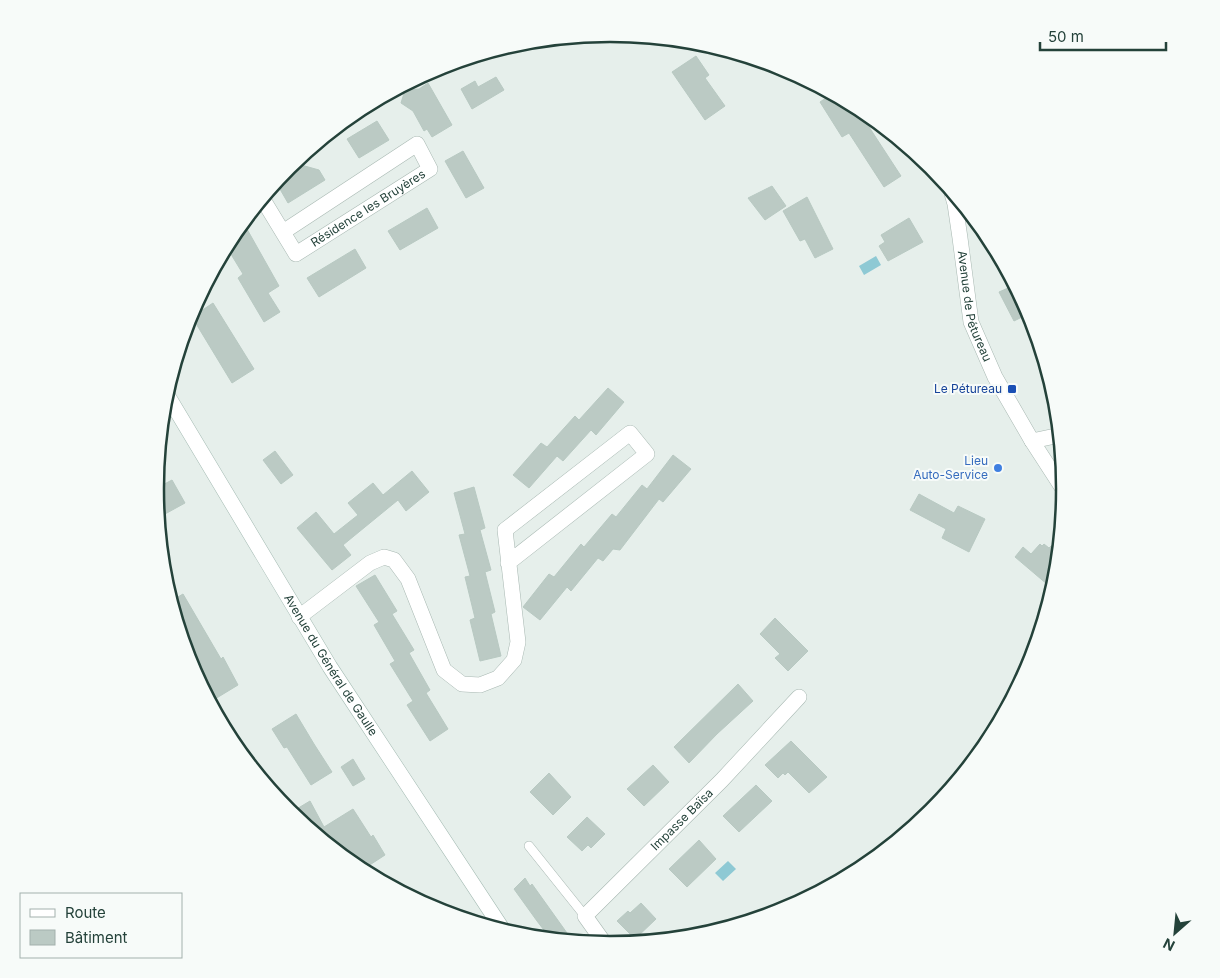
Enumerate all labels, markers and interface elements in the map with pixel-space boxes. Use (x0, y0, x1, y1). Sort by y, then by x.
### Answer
scale bar (1040, 20, 1166, 52)
text: 50 m (1048, 27, 1084, 46)
street label: Résidence les Bruyères (308, 166, 428, 250)
street label: Avenue de Pétureau (955, 250, 995, 364)
place label: Le Pétureau (934, 381, 1002, 396)
marker: Le Pétureau (1006, 383, 1018, 395)
place label: Lieu Auto-Service (913, 453, 988, 482)
marker: Lieu Auto-Service (992, 462, 1004, 474)
street label: Avenue du Général de Gaulle (281, 591, 381, 738)
street label: Impasse Baïsa (647, 785, 716, 853)
legend (20, 893, 182, 958)
text: Route (65, 903, 106, 922)
north arrow (1150, 908, 1200, 958)
text: Bâtiment (65, 928, 128, 947)
text: N (1160, 935, 1177, 955)

